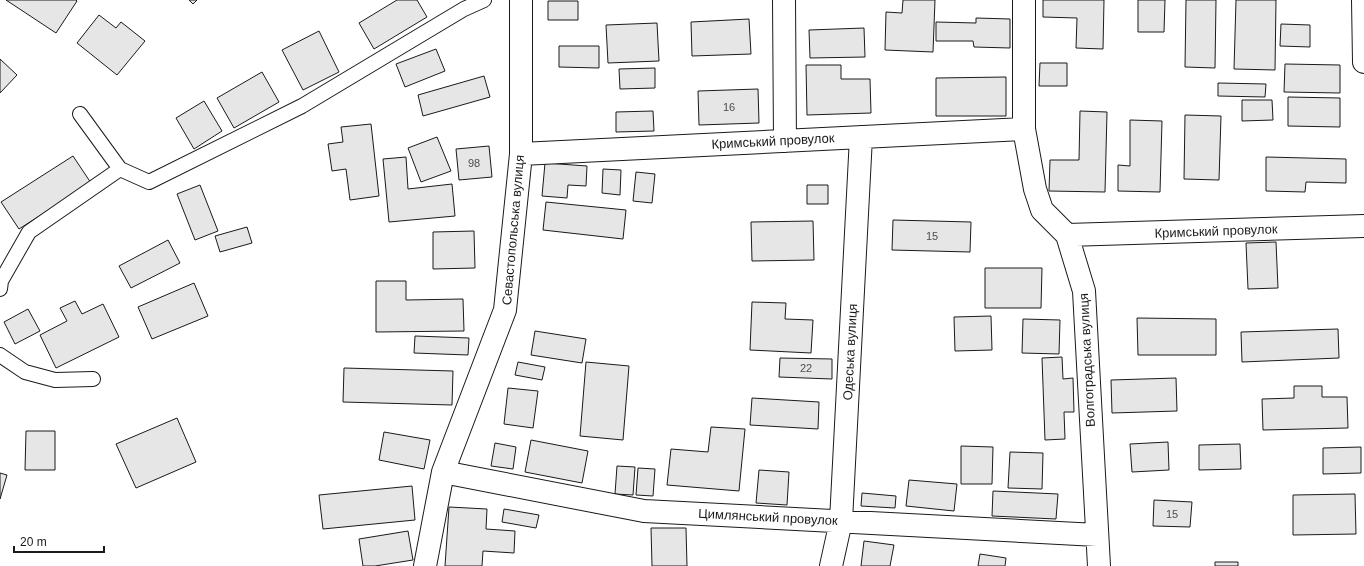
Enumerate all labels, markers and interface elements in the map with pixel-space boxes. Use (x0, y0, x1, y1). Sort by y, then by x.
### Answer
house number: 16 (723, 101, 735, 113)
street label: Кримський провулок (711, 130, 835, 152)
street label: Севастопольська вулиця (499, 154, 527, 306)
house number: 98 (468, 157, 480, 169)
street label: Кримський провулок (1154, 221, 1278, 241)
house number: 15 (926, 230, 938, 242)
street label: Волгоградська вулиця (1076, 293, 1098, 427)
street label: Одеська вулиця (840, 303, 860, 401)
house number: 22 (800, 362, 812, 374)
street label: Цимлянський провулок (698, 506, 838, 528)
house number: 15 (1166, 508, 1178, 520)
scale bar (14, 528, 104, 554)
text: 20 m (20, 535, 47, 549)

